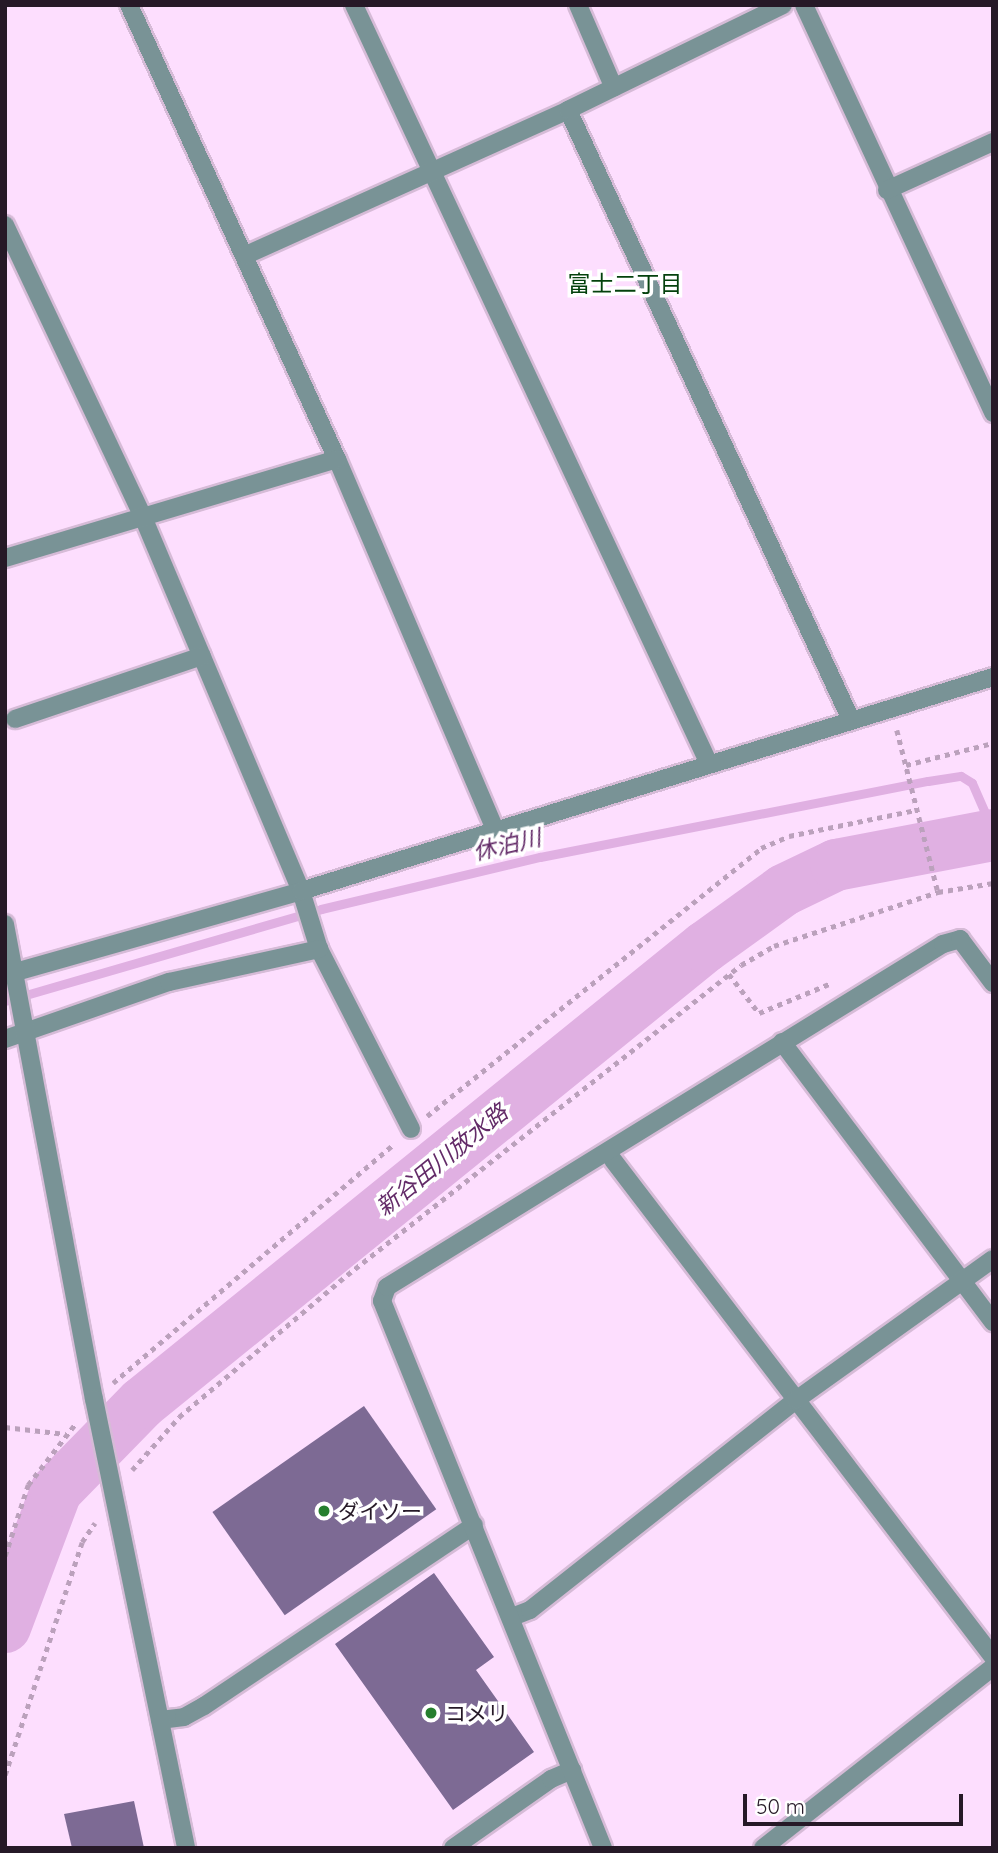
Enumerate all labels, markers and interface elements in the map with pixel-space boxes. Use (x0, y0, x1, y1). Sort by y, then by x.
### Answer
district label: 富士二丁目 (568, 270, 682, 298)
water label: 休泊川 (470, 824, 544, 866)
water label: 新谷田川放水路 (371, 1099, 513, 1221)
place label: ダイソー (338, 1498, 422, 1524)
marker: ダイソー (316, 1503, 332, 1519)
place label: コメリ (445, 1700, 508, 1726)
marker: コメリ (423, 1705, 439, 1721)
scale bar (746, 1780, 967, 1824)
text: 50 m (756, 1793, 805, 1819)

